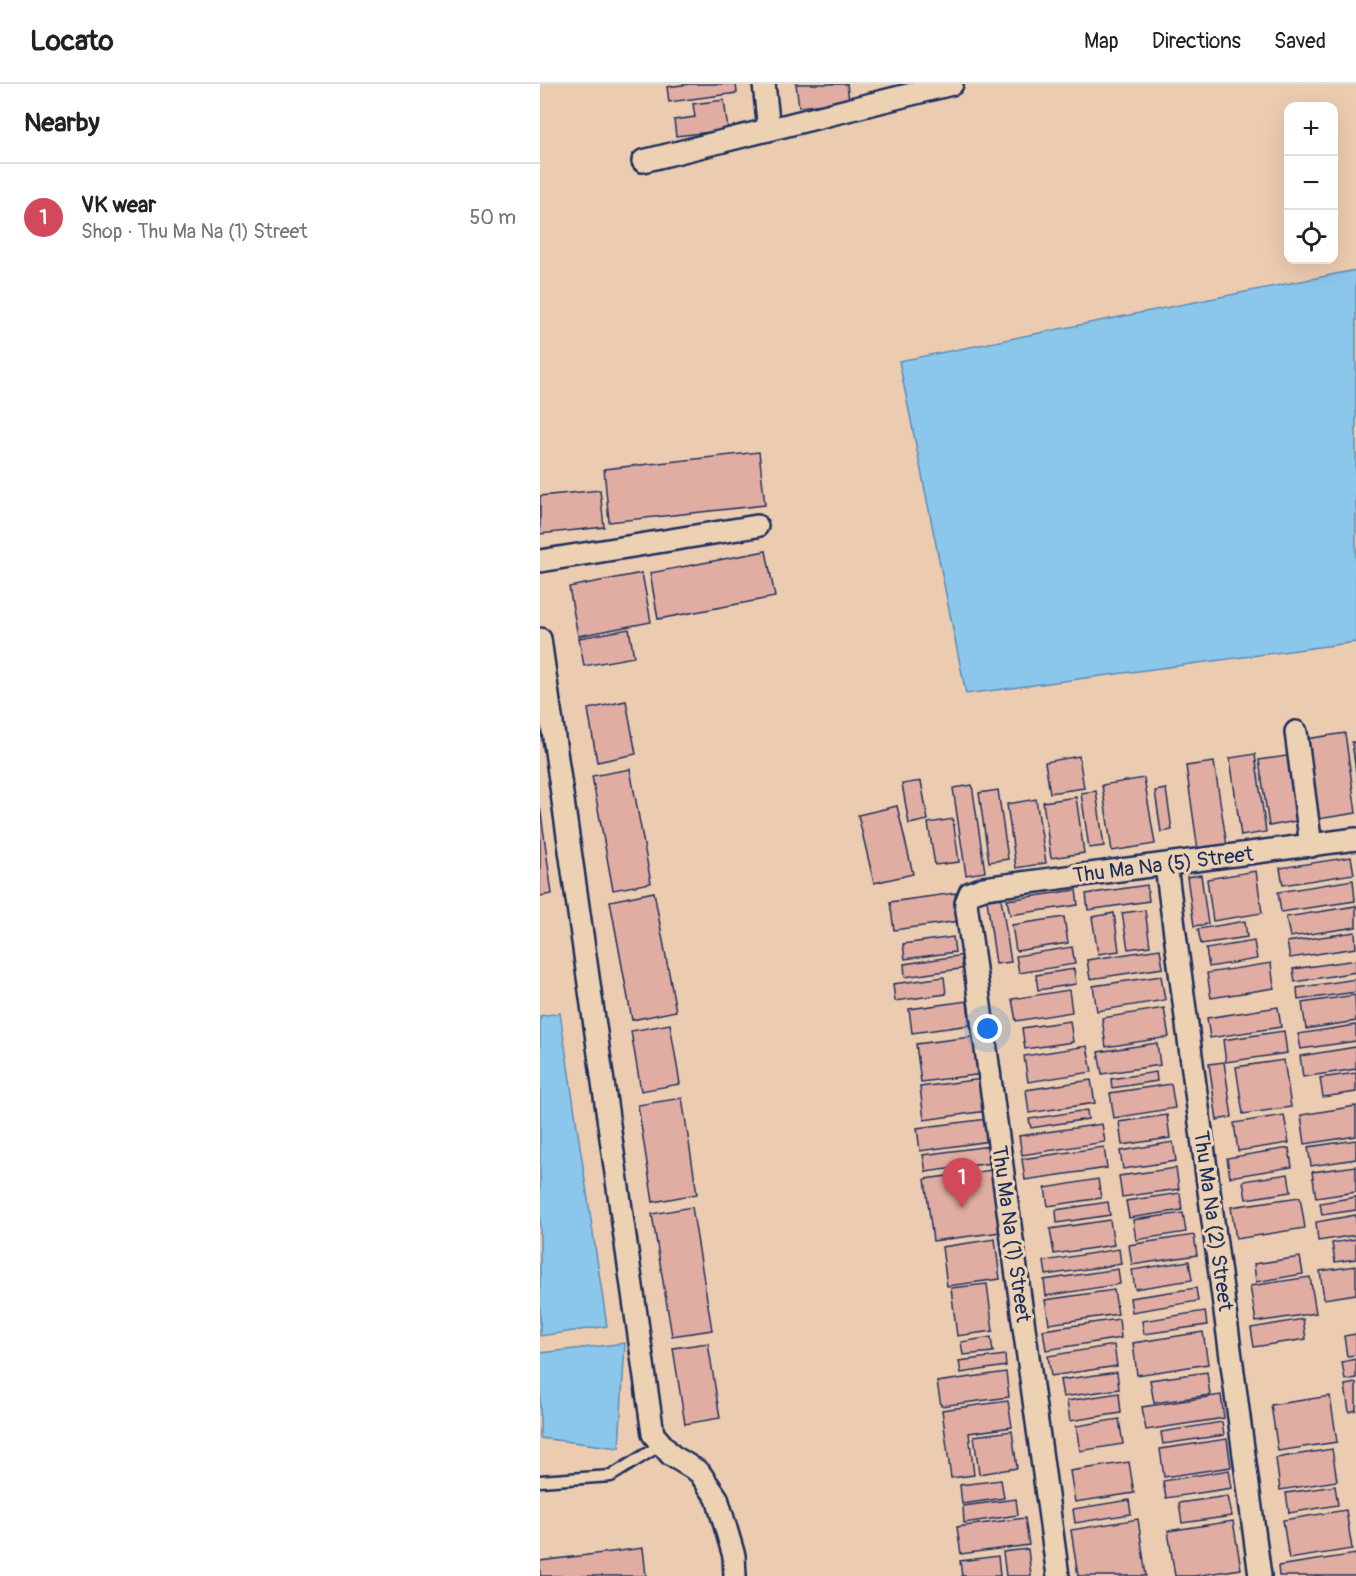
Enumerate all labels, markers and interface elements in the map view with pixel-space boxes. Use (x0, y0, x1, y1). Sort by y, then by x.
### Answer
text: Locato (30, 24, 114, 59)
text: Map (1084, 28, 1119, 55)
text: Directions (1152, 28, 1241, 55)
text: Saved (1274, 28, 1326, 55)
map controls (1284, 102, 1338, 264)
button: + (1284, 102, 1338, 156)
text: Nearby (24, 107, 100, 139)
button: − (1284, 156, 1338, 210)
text: VK wear (81, 191, 156, 219)
text: 1 (40, 205, 47, 230)
text: 50 m (469, 205, 516, 230)
button: locate (1284, 210, 1338, 264)
text: Shop · Thu Ma Na (1) Street (81, 219, 307, 244)
street label: Thu Ma Na (5) Street (1071, 840, 1255, 889)
your location (973, 1014, 1002, 1043)
street label: Thu Ma Na (2) Street (1187, 1129, 1239, 1313)
street label: Thu Ma Na (1) Street (985, 1144, 1037, 1325)
pin: 1 (942, 1158, 982, 1208)

